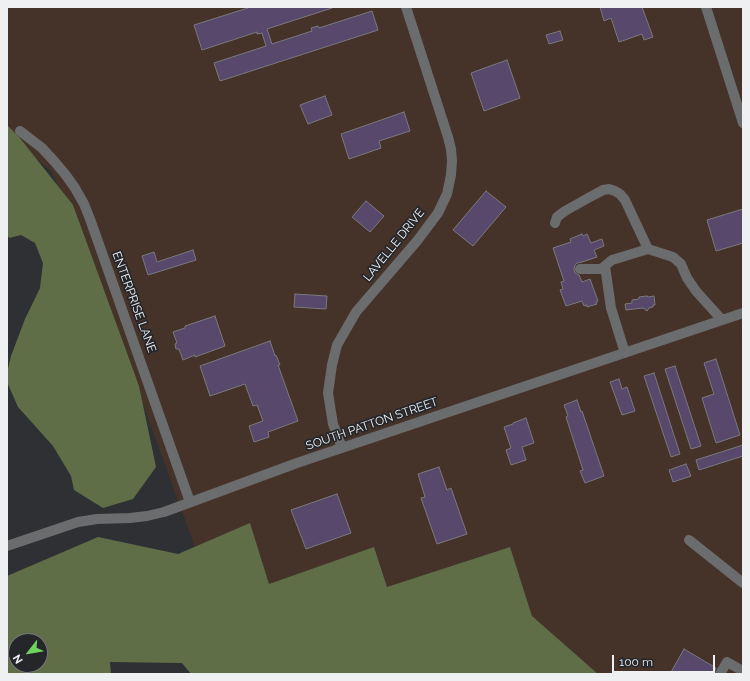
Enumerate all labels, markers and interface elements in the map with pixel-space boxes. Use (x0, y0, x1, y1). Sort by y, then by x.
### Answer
street label: LAVELLE DRIVE (360, 206, 428, 284)
street label: ENTERPRISE LANE (109, 249, 159, 355)
street label: SOUTH PATTON STREET (304, 395, 440, 453)
north arrow (8, 633, 48, 673)
scale bar (614, 647, 717, 673)
text: N (10, 652, 26, 666)
text: 100 m (619, 655, 653, 669)

